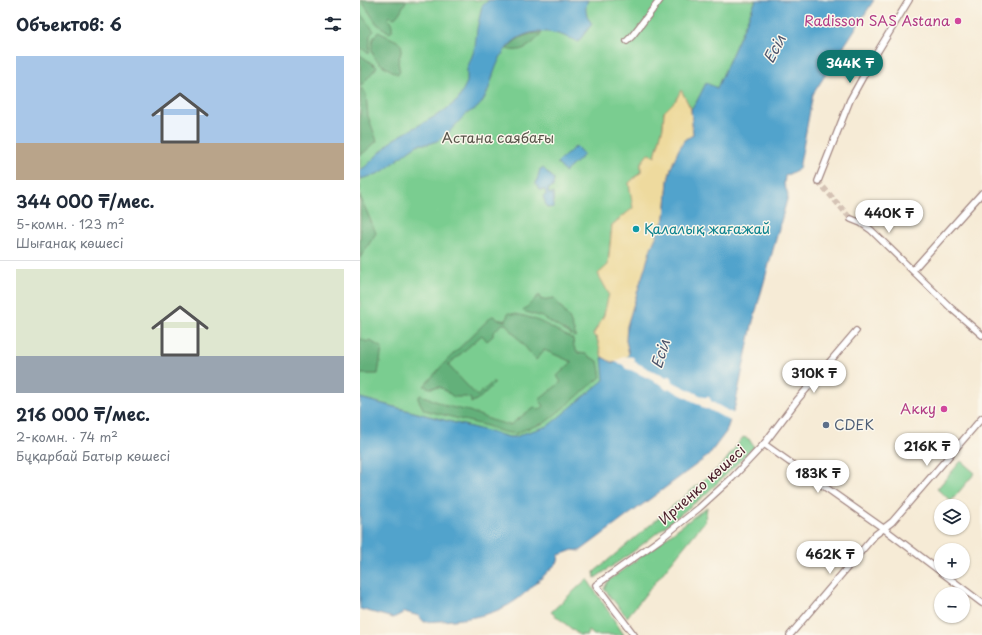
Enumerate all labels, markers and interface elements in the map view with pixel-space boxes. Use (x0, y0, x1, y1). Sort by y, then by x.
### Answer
place label: Radisson SAS Astana (804, 10, 950, 31)
text: Объектов: 6 (16, 11, 122, 37)
icon: filters (322, 13, 344, 35)
marker: Radisson SAS Astana (953, 16, 963, 26)
water label: Есіл (757, 30, 791, 67)
pin: 344K ₸ (817, 50, 883, 84)
text: 344K ₸ (826, 53, 874, 72)
icon: home (144, 82, 216, 154)
park label: Астана саябағы (442, 127, 554, 148)
text: 344 000 ₸/мес. (16, 188, 155, 214)
pin: 440K ₸ (856, 200, 922, 234)
text: 440K ₸ (864, 203, 914, 222)
text: 5-комн. · 123 m² (16, 214, 125, 233)
place label: Қалалық жағажай (644, 218, 770, 239)
marker: Қалалық жағажай (631, 224, 641, 234)
text: Шығанақ көшесі (16, 233, 123, 252)
icon: home (144, 295, 216, 367)
water label: Есіл (644, 336, 675, 371)
pin: 310K ₸ (781, 360, 847, 394)
text: 310K ₸ (791, 363, 837, 382)
place label: Акку (900, 398, 936, 419)
text: 216 000 ₸/мес. (16, 401, 150, 427)
marker: Акку (939, 404, 949, 414)
place label: CDEK (834, 414, 874, 435)
marker: CDEK (821, 420, 831, 430)
text: 2-комн. · 74 m² (16, 427, 118, 446)
pin: 216K ₸ (894, 433, 960, 467)
text: 216K ₸ (904, 436, 950, 455)
street label: Ирченко көшесі (653, 440, 750, 530)
text: Бұқарбай Батыр көшесі (16, 446, 170, 465)
pin: 183K ₸ (785, 460, 851, 494)
text: 183K ₸ (795, 463, 841, 482)
map controls (934, 499, 970, 623)
button: layers (934, 499, 970, 535)
pin: 462K ₸ (797, 541, 863, 575)
button: + (934, 543, 970, 579)
text: 462K ₸ (805, 544, 855, 563)
button: − (934, 587, 970, 623)

